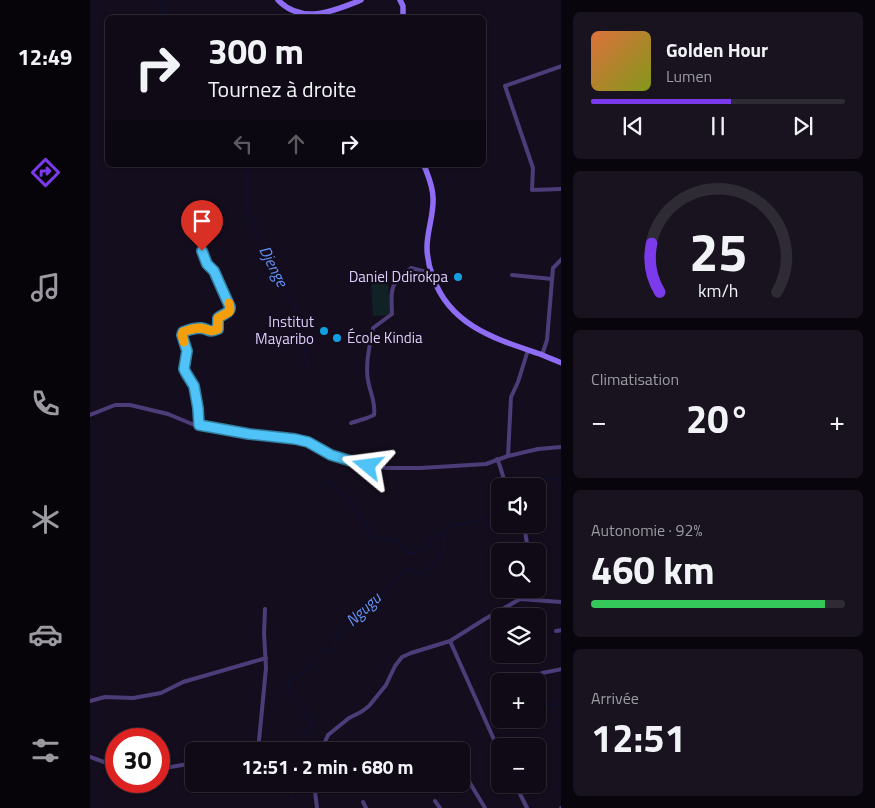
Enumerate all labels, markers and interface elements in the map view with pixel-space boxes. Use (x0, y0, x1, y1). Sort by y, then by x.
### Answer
text: 300 m (208, 24, 304, 78)
icon: right (125, 35, 190, 100)
text: Golden Hour (666, 35, 768, 64)
text: 12:49 (18, 40, 72, 74)
text: Lumen (666, 64, 712, 88)
text: Tournez à droite (208, 72, 356, 106)
icon: previous (619, 112, 647, 140)
icon: pause (704, 112, 732, 140)
icon: next (789, 112, 817, 140)
icon: left (229, 130, 257, 158)
icon: ahead (282, 130, 310, 158)
icon: right (335, 130, 363, 158)
icon: directions (28, 155, 63, 190)
pin (181, 200, 223, 251)
icon: arrive (188, 207, 216, 235)
text: 25 (689, 212, 747, 291)
water label: Djenge (253, 241, 295, 292)
place label: Daniel Ddirokpa (349, 265, 448, 288)
icon: music (28, 270, 63, 305)
marker: Daniel Ddirokpa (452, 271, 464, 283)
text: km/h (698, 277, 738, 304)
place label: Institut Mayaribo (255, 310, 315, 350)
marker: Institut Mayaribo (318, 325, 330, 337)
place label: École Kindia (347, 326, 423, 349)
marker: École Kindia (331, 332, 343, 344)
text: Climatisation (591, 367, 679, 391)
icon: phone (28, 386, 63, 421)
text: 20° (686, 390, 750, 448)
text: − (591, 399, 607, 442)
text: + (829, 399, 845, 442)
position arrow (341, 439, 393, 491)
map controls (491, 478, 546, 793)
button: sound (491, 478, 546, 533)
icon: climate (28, 502, 63, 537)
text: Autonomie · 92% (591, 518, 703, 542)
text: 460 km (591, 541, 715, 599)
button: search (491, 543, 546, 598)
water label: Ngugu (340, 586, 387, 632)
button: layers (491, 608, 546, 663)
icon: car (28, 617, 63, 652)
button: + (491, 673, 546, 728)
text: Arrivée (591, 686, 639, 710)
text: 12:51 (591, 709, 686, 767)
speed limit sign: 30 (105, 728, 170, 793)
icon: filters (28, 733, 63, 768)
button: − (491, 738, 546, 793)
text: 12:51 · 2 min · 680 m (241, 752, 414, 781)

